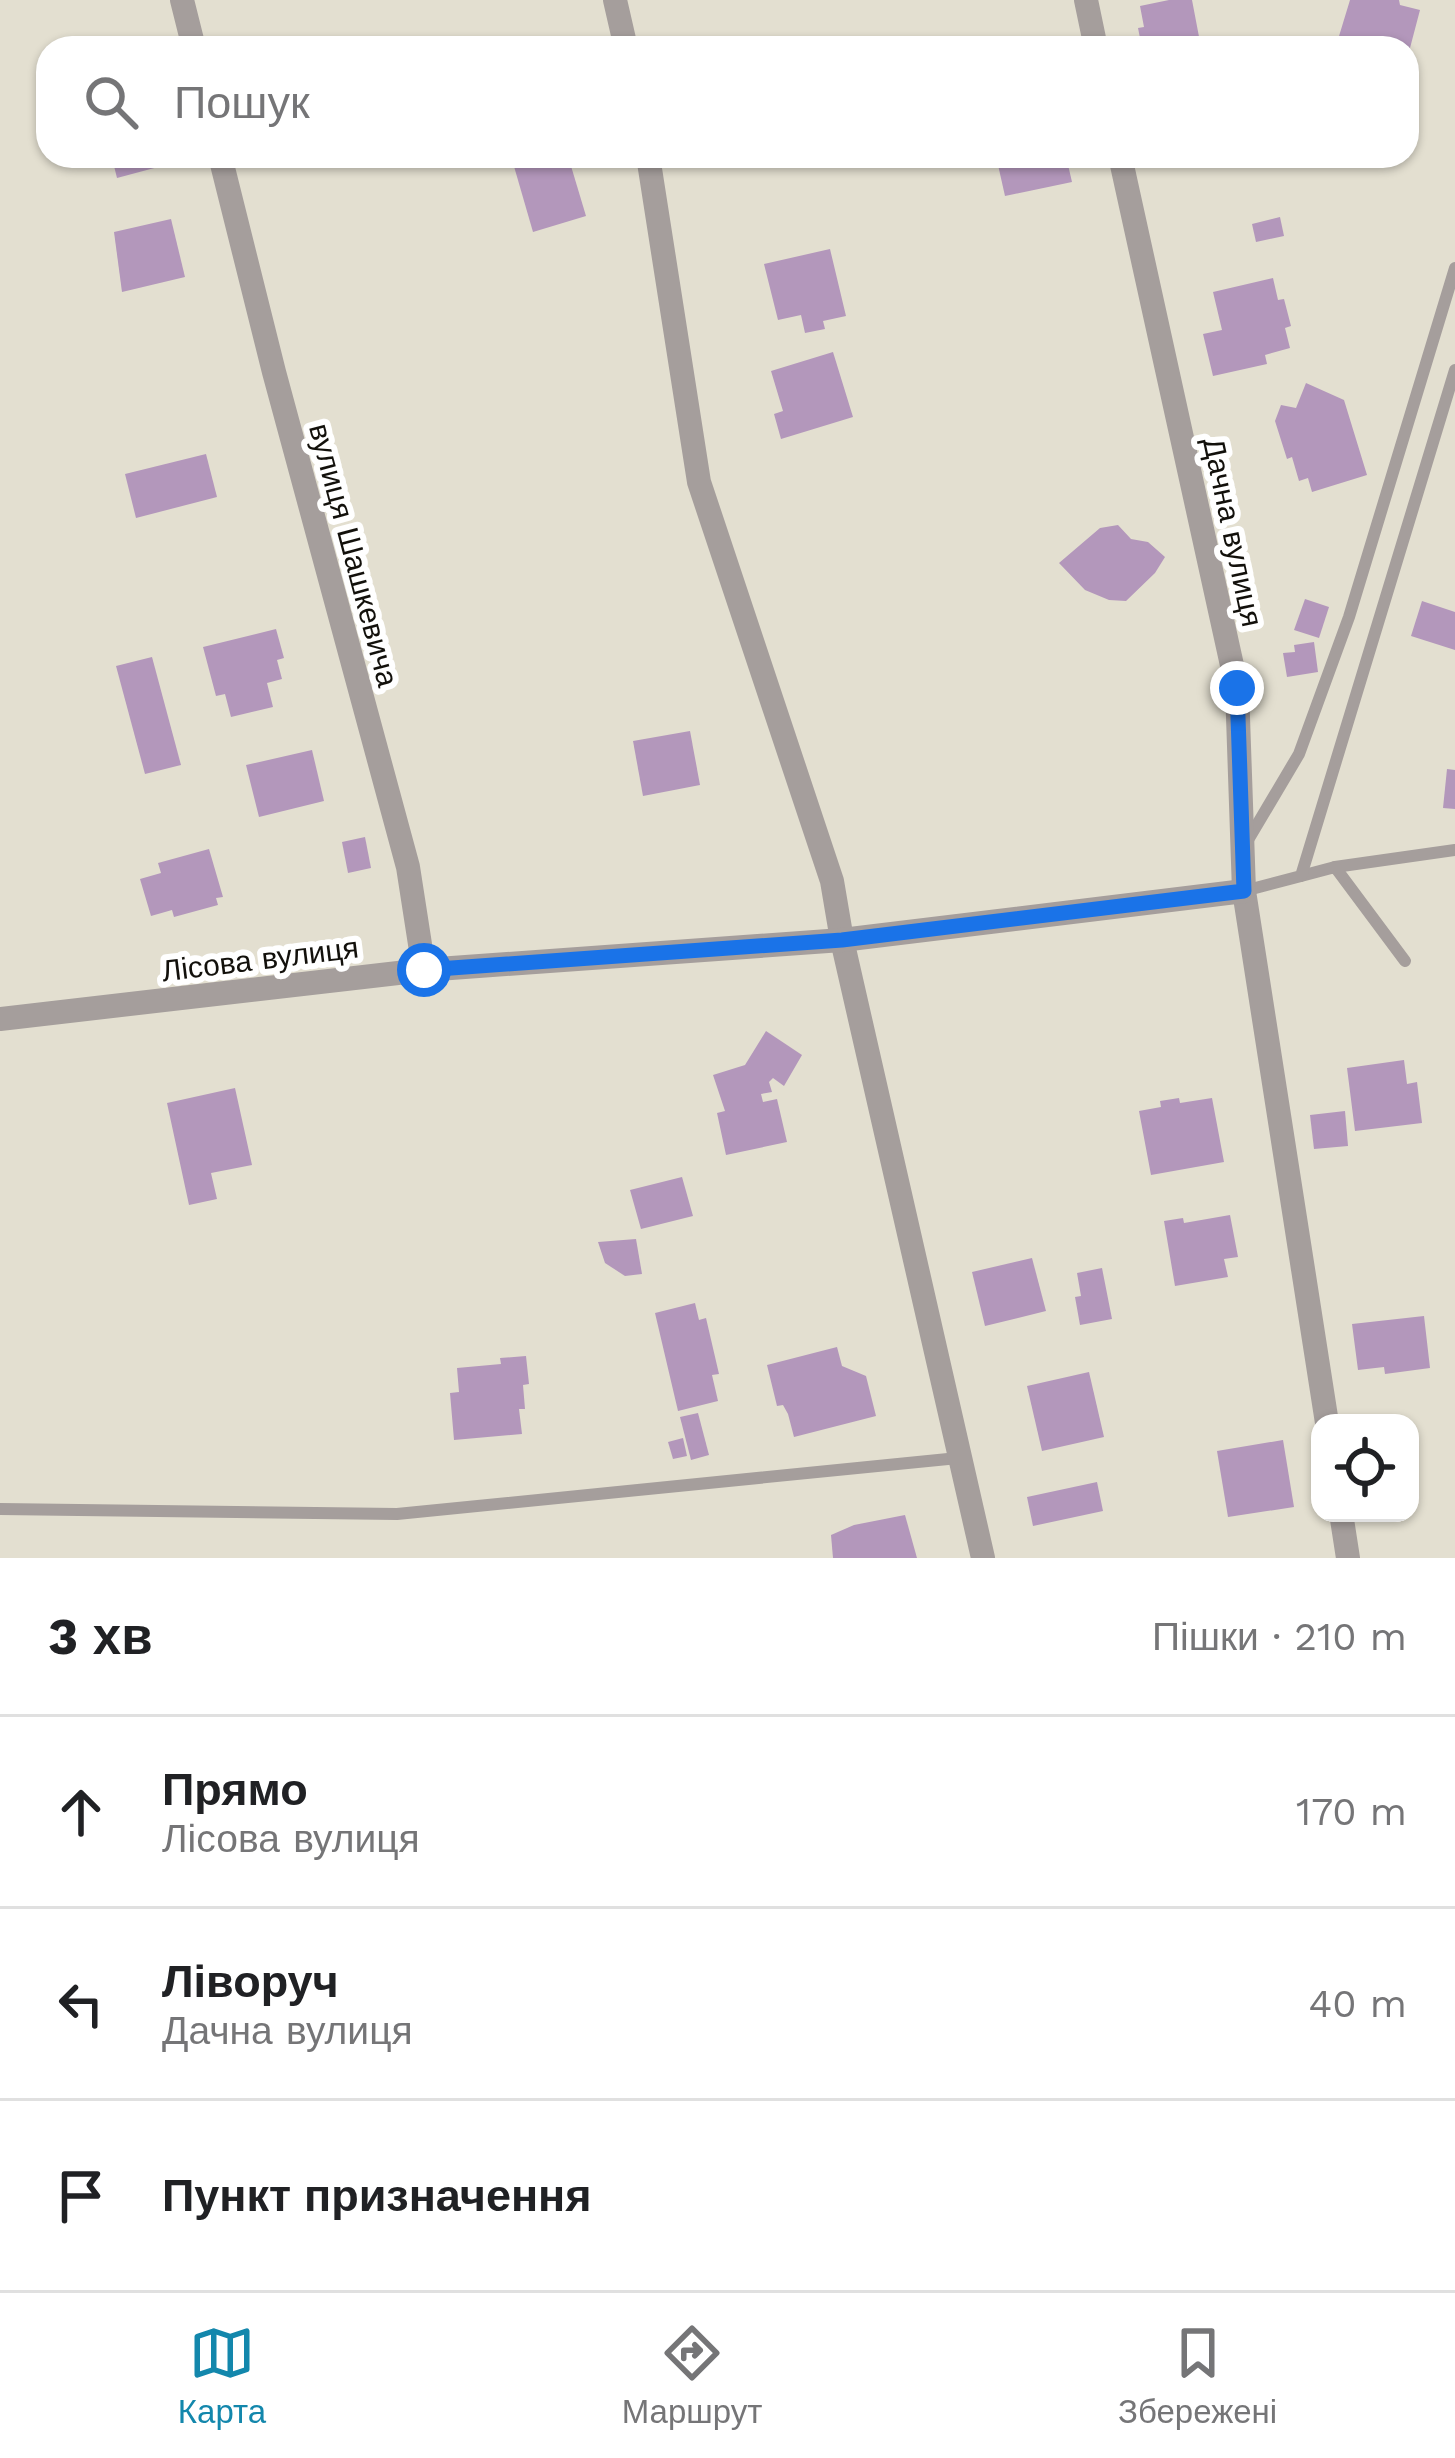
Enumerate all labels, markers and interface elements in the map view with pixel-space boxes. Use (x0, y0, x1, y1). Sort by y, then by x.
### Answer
search box (36, 36, 1419, 168)
icon: search (78, 69, 144, 135)
text: Пошук (174, 76, 310, 129)
street label: вулиця Шашкевича (302, 420, 406, 691)
street label: Дачна вулиця (1196, 434, 1270, 630)
route end (1210, 661, 1264, 715)
street label: Лісова вулиця (160, 930, 360, 988)
route start (397, 943, 451, 997)
map controls (1311, 1414, 1419, 1522)
button: locate (1311, 1414, 1419, 1522)
text: 3 хв (48, 1607, 153, 1666)
text: Пішки · 210 m (1152, 1614, 1407, 1659)
text: Прямо (162, 1763, 308, 1816)
icon: ahead (48, 1779, 114, 1845)
text: 170 m (1296, 1789, 1407, 1834)
text: Лісова вулиця (162, 1816, 420, 1861)
text: Ліворуч (162, 1955, 339, 2008)
icon: left (48, 1971, 114, 2037)
text: 40 m (1308, 1981, 1407, 2026)
text: Дачна вулиця (162, 2008, 413, 2053)
icon: arrive (48, 2163, 114, 2229)
text: Пункт призначення (162, 2169, 592, 2222)
tab: Карта (178, 2320, 266, 2431)
tab: Маршрут (622, 2320, 762, 2431)
tab: Збережені (1118, 2320, 1277, 2431)

